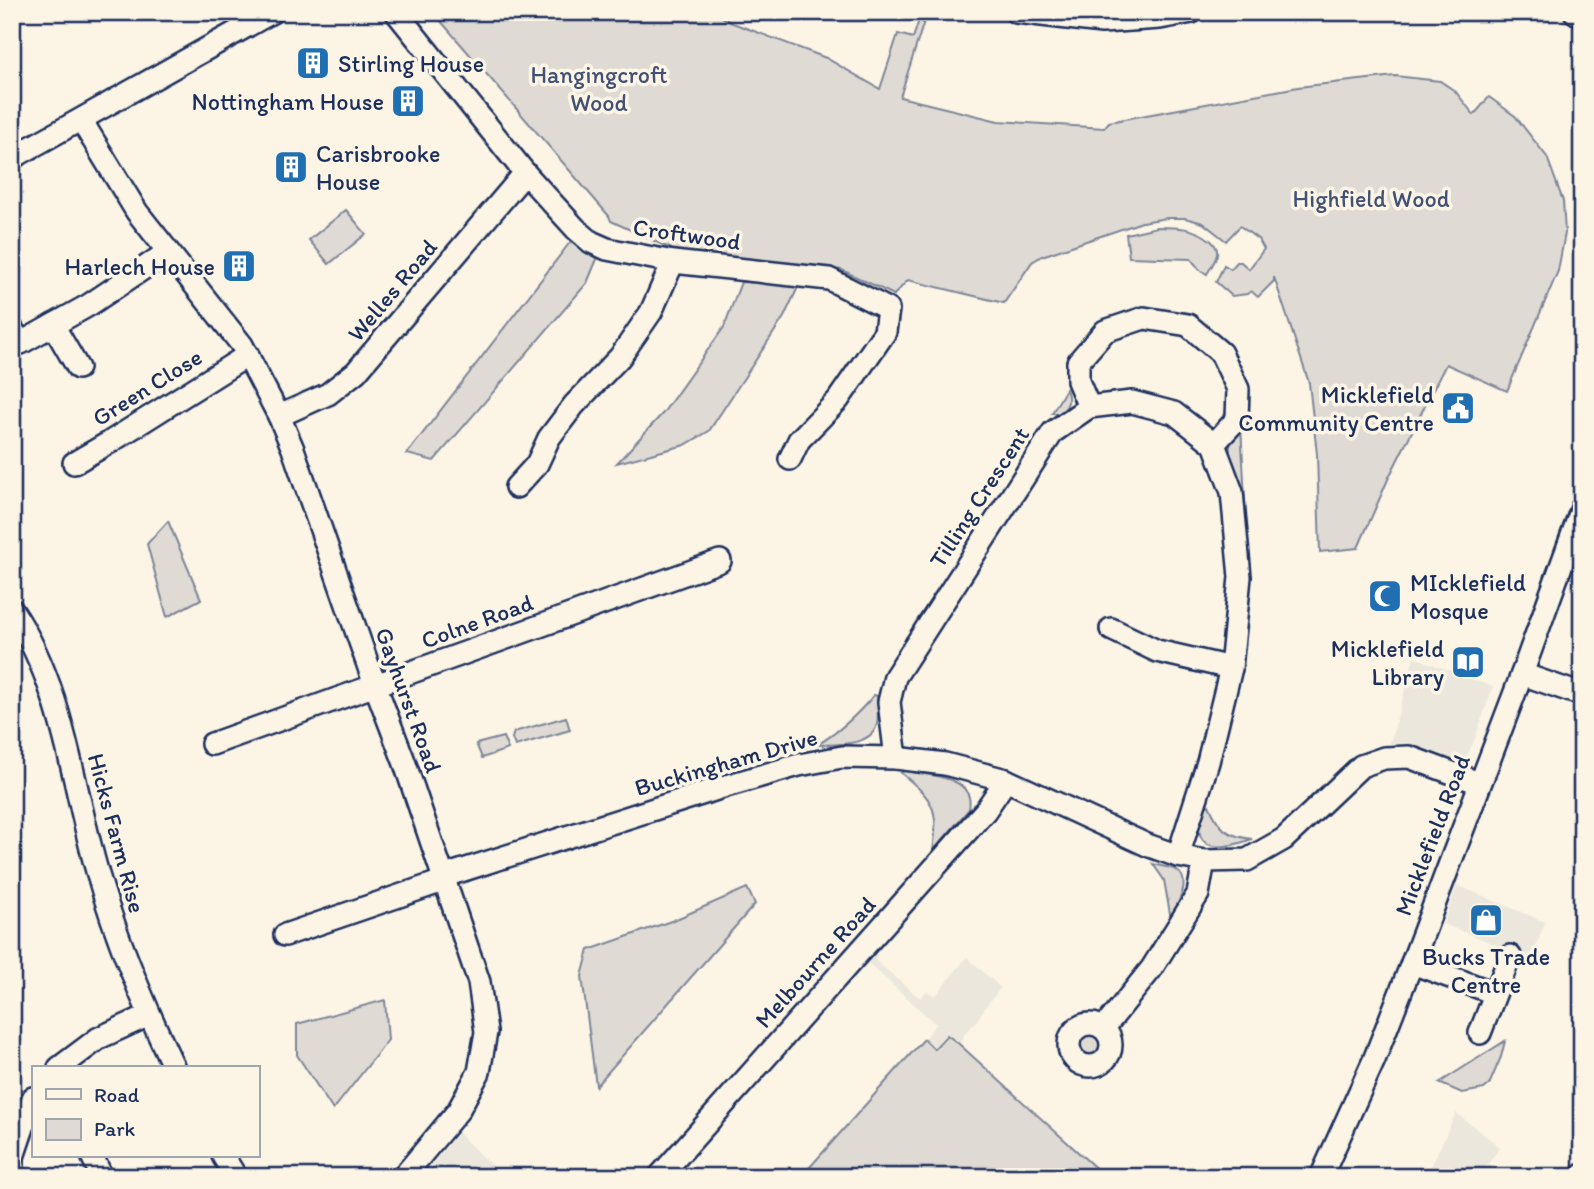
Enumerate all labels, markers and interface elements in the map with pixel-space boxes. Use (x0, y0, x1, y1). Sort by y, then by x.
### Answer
building icon: Stirling House (294, 44, 332, 82)
place label: Stirling House (338, 49, 484, 78)
park label: Hangingcroft Wood (530, 60, 668, 117)
building icon: Nottingham House (389, 82, 427, 120)
place label: Nottingham House (191, 87, 384, 116)
place label: Carisbrooke House (316, 139, 441, 196)
building icon: Carisbrooke House (272, 148, 310, 186)
park label: Highfield Wood (1292, 184, 1450, 213)
street label: Croftwood (631, 212, 743, 256)
street label: Welles Road (341, 233, 443, 347)
building icon: Harlech House (220, 247, 258, 285)
place label: Harlech House (64, 252, 215, 281)
street label: Green Close (87, 342, 207, 432)
place label: Micklefield Community Centre (1238, 380, 1434, 437)
public building icon: Micklefield Community Centre (1439, 389, 1477, 427)
street label: Tilling Crescent (923, 421, 1035, 573)
place label: MIcklefield Mosque (1410, 568, 1526, 625)
mosque icon: MIcklefield Mosque (1366, 577, 1404, 615)
street label: Colne Road (417, 587, 537, 655)
street label: Gayhurst Road (369, 623, 449, 777)
place label: Micklefield Library (1331, 634, 1444, 691)
library icon: Micklefield Library (1449, 643, 1487, 681)
street label: Buckingham Drive (631, 722, 821, 802)
street label: Hicks Farm Rise (82, 750, 152, 916)
street label: Micklefield Road (1388, 750, 1476, 920)
street label: Melbourne Road (748, 890, 882, 1034)
shop icon: Bucks Trade Centre (1467, 901, 1505, 939)
place label: Bucks Trade Centre (1422, 942, 1550, 999)
legend (32, 1066, 259, 1158)
text: Road (94, 1082, 140, 1107)
text: Park (94, 1116, 136, 1141)

